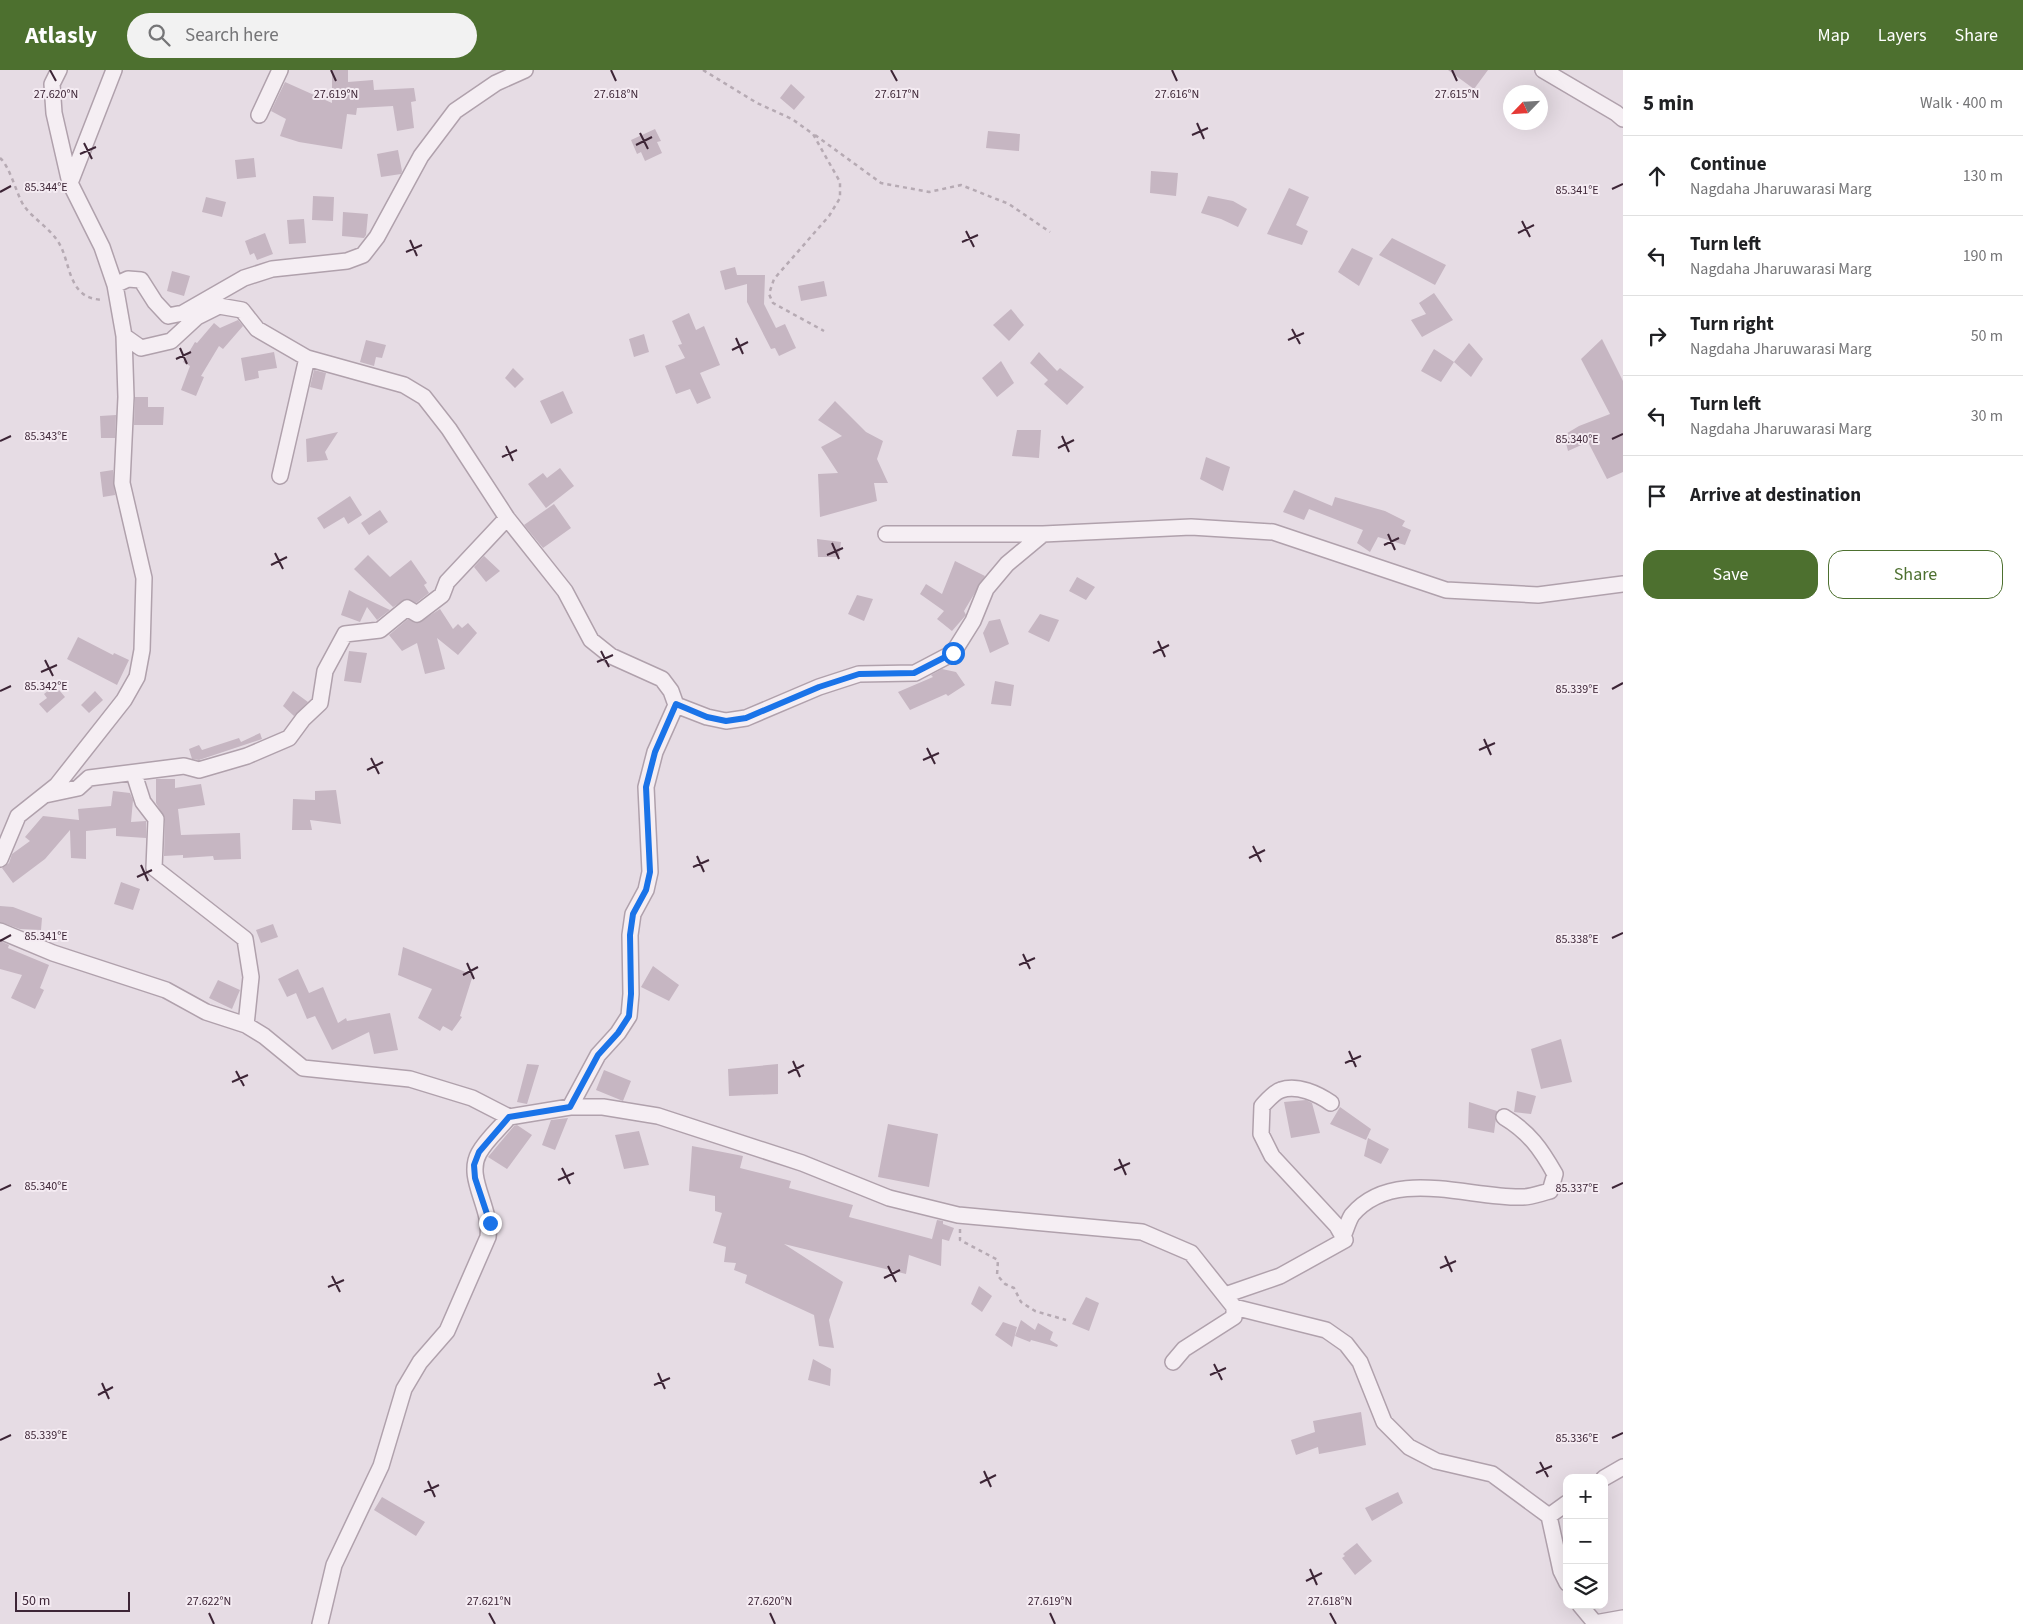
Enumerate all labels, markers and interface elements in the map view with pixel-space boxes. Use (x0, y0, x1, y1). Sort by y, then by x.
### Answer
search box (127, 13, 477, 58)
text: Atlasly (25, 18, 97, 53)
icon: search (145, 21, 173, 49)
text: Search here (185, 22, 279, 49)
text: Map (1818, 23, 1850, 48)
text: Layers (1878, 23, 1927, 48)
text: Share (1955, 23, 1998, 48)
north arrow (1503, 85, 1548, 130)
text: 27.620°N (34, 86, 78, 103)
text: 27.619°N (314, 86, 358, 103)
text: 27.618°N (594, 86, 638, 103)
text: 27.617°N (875, 86, 919, 103)
text: 27.616°N (1155, 86, 1199, 103)
text: 27.615°N (1435, 86, 1479, 103)
text: 5 min (1643, 88, 1694, 118)
text: Walk · 400 m (1920, 92, 2003, 114)
text: Continue (1690, 151, 1767, 178)
icon: ahead (1643, 162, 1671, 190)
text: 130 m (1963, 165, 2003, 187)
text: Nagdaha Jharuwarasi Marg (1690, 178, 1872, 200)
text: 85.344°E (24, 179, 68, 196)
text: 85.341°E (1555, 182, 1599, 199)
text: Turn left (1690, 231, 1761, 258)
icon: left (1643, 242, 1671, 270)
text: 190 m (1963, 245, 2003, 267)
text: Nagdaha Jharuwarasi Marg (1690, 258, 1872, 280)
text: Turn right (1690, 311, 1774, 338)
icon: right (1643, 322, 1671, 350)
text: 50 m (1971, 325, 2003, 347)
text: Nagdaha Jharuwarasi Marg (1690, 338, 1872, 360)
text: Turn left (1690, 391, 1761, 418)
icon: left (1643, 402, 1671, 430)
text: 30 m (1971, 405, 2003, 427)
text: Nagdaha Jharuwarasi Marg (1690, 418, 1872, 440)
text: 85.343°E (24, 428, 68, 445)
text: 85.340°E (1555, 431, 1599, 448)
icon: arrive (1643, 482, 1671, 510)
text: Arrive at destination (1690, 482, 1861, 509)
button: Save (1643, 550, 1818, 599)
button: Share (1828, 550, 2003, 599)
route start (942, 642, 965, 665)
text: 85.342°E (24, 678, 68, 695)
text: 85.339°E (1555, 681, 1599, 698)
text: 85.341°E (24, 928, 68, 945)
text: 85.338°E (1555, 931, 1599, 948)
text: 85.340°E (24, 1178, 68, 1195)
text: 85.337°E (1555, 1180, 1599, 1197)
route end (479, 1212, 502, 1235)
text: 85.339°E (24, 1427, 68, 1444)
text: 85.336°E (1555, 1430, 1599, 1447)
map controls (1563, 1474, 1608, 1609)
button: + (1563, 1474, 1608, 1519)
button: − (1563, 1519, 1608, 1564)
button: layers (1563, 1564, 1608, 1609)
scale bar (15, 1589, 130, 1612)
text: 50 m (22, 1591, 50, 1611)
text: 27.622°N (187, 1593, 231, 1610)
text: 27.621°N (467, 1593, 511, 1610)
text: 27.620°N (748, 1593, 792, 1610)
text: 27.619°N (1028, 1593, 1072, 1610)
text: 27.618°N (1308, 1593, 1352, 1610)

